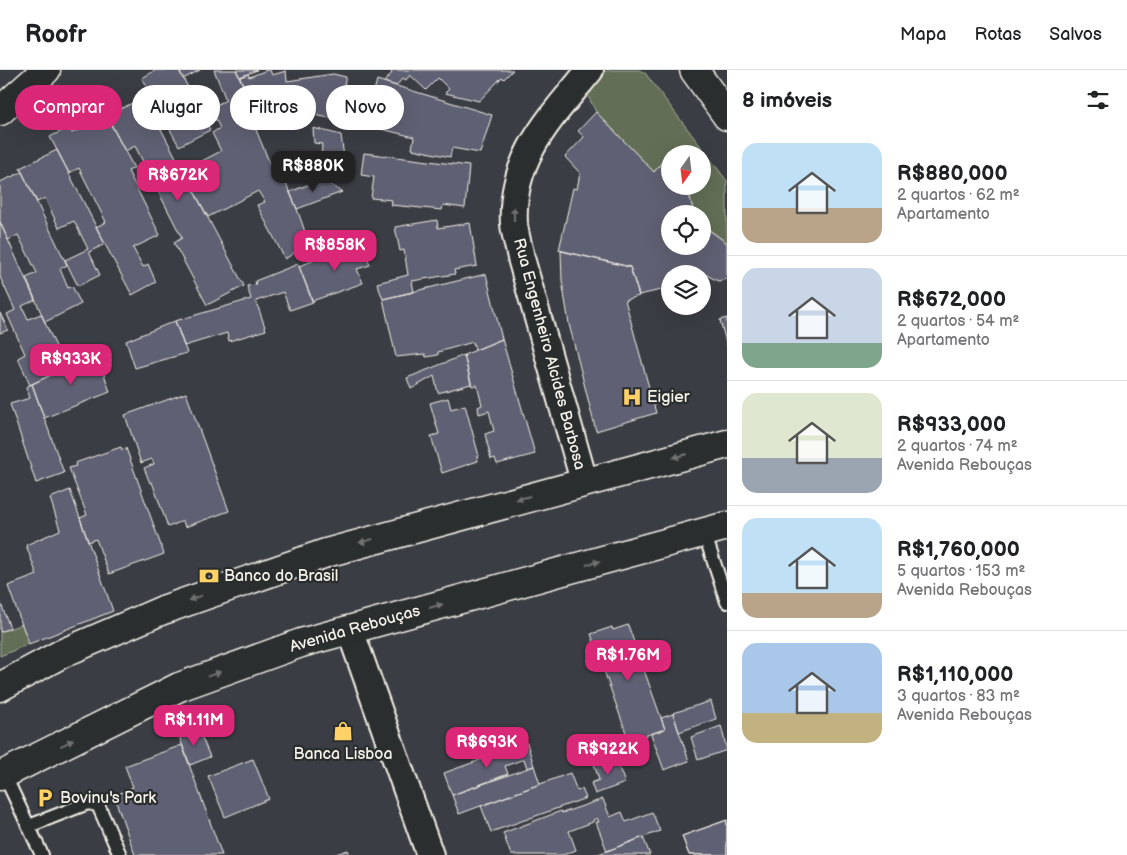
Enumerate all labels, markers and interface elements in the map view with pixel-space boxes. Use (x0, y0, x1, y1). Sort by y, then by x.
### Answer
text: Roofr (25, 20, 87, 49)
text: Mapa (900, 24, 946, 45)
text: Rotas (974, 24, 1021, 45)
text: Salvos (1049, 24, 1102, 45)
chip: Comprar (15, 85, 122, 130)
chip: Alugar (132, 85, 220, 130)
chip: Filtros (230, 85, 316, 130)
chip: Novo (326, 85, 404, 130)
icon: filters (1084, 86, 1112, 114)
text: 8 imóveis (742, 88, 832, 113)
north arrow (661, 145, 711, 195)
map controls (661, 145, 711, 315)
pin: R$880K (272, 150, 354, 193)
text: R$880K (282, 157, 344, 176)
pin: R$672K (137, 160, 219, 202)
text: R$880,000 (897, 161, 1007, 186)
icon: home (782, 163, 842, 223)
text: R$672K (148, 166, 208, 185)
text: 2 quartos · 62 m² (897, 186, 1020, 205)
button: locate (661, 205, 711, 255)
text: Apartamento (897, 205, 990, 224)
one-way arrow (510, 206, 518, 222)
pin: R$858K (294, 230, 376, 272)
text: R$858K (305, 236, 365, 255)
street label: Rua Engenheiro Alcides Barbosa (509, 236, 589, 472)
button: layers (661, 265, 711, 315)
text: R$672,000 (897, 287, 1006, 312)
icon: home (782, 288, 842, 348)
text: 2 quartos · 54 m² (897, 312, 1019, 331)
text: Apartamento (897, 331, 990, 350)
pin: R$933K (30, 344, 112, 386)
text: R$933K (41, 350, 101, 369)
hospital icon: Eigier (621, 386, 643, 408)
place label: Eigier (647, 388, 690, 407)
text: R$933,000 (897, 412, 1006, 437)
icon: home (782, 413, 842, 473)
text: 2 quartos · 74 m² (897, 437, 1018, 456)
one-way arrow (672, 453, 687, 461)
text: Avenida Rebouças (897, 456, 1032, 475)
one-way arrow (515, 495, 530, 503)
text: R$1,760,000 (897, 537, 1020, 562)
one-way arrow (359, 538, 374, 546)
icon: home (782, 538, 842, 598)
one-way arrow (586, 558, 601, 566)
text: 5 quartos · 153 m² (897, 562, 1025, 581)
bank icon: Banco do Brasil (198, 565, 220, 587)
place label: Banco do Brasil (224, 567, 338, 586)
text: Avenida Rebouças (897, 581, 1032, 600)
one-way arrow (188, 594, 202, 602)
street label: Avenida Rebouças (288, 601, 423, 657)
one-way arrow (429, 602, 444, 610)
pin: R$1.76M (582, 640, 674, 682)
text: R$1.76M (596, 646, 660, 665)
text: R$1,110,000 (897, 662, 1013, 687)
icon: home (782, 663, 842, 723)
one-way arrow (207, 670, 222, 677)
text: 3 quartos · 83 m² (897, 687, 1020, 706)
pin: R$1.11M (148, 704, 240, 747)
text: Avenida Rebouças (897, 706, 1032, 725)
text: R$1.11M (164, 711, 224, 730)
shop icon: Banca Lisboa (332, 720, 354, 742)
pin: R$693K (446, 726, 528, 769)
text: R$693K (457, 733, 517, 752)
pin: R$922K (567, 734, 649, 776)
one-way arrow (60, 739, 74, 747)
text: R$922K (578, 740, 638, 759)
place label: Banca Lisboa (294, 745, 392, 764)
parking icon: Bovinu's Park (34, 787, 56, 809)
place label: Bovinu's Park (60, 789, 156, 808)

